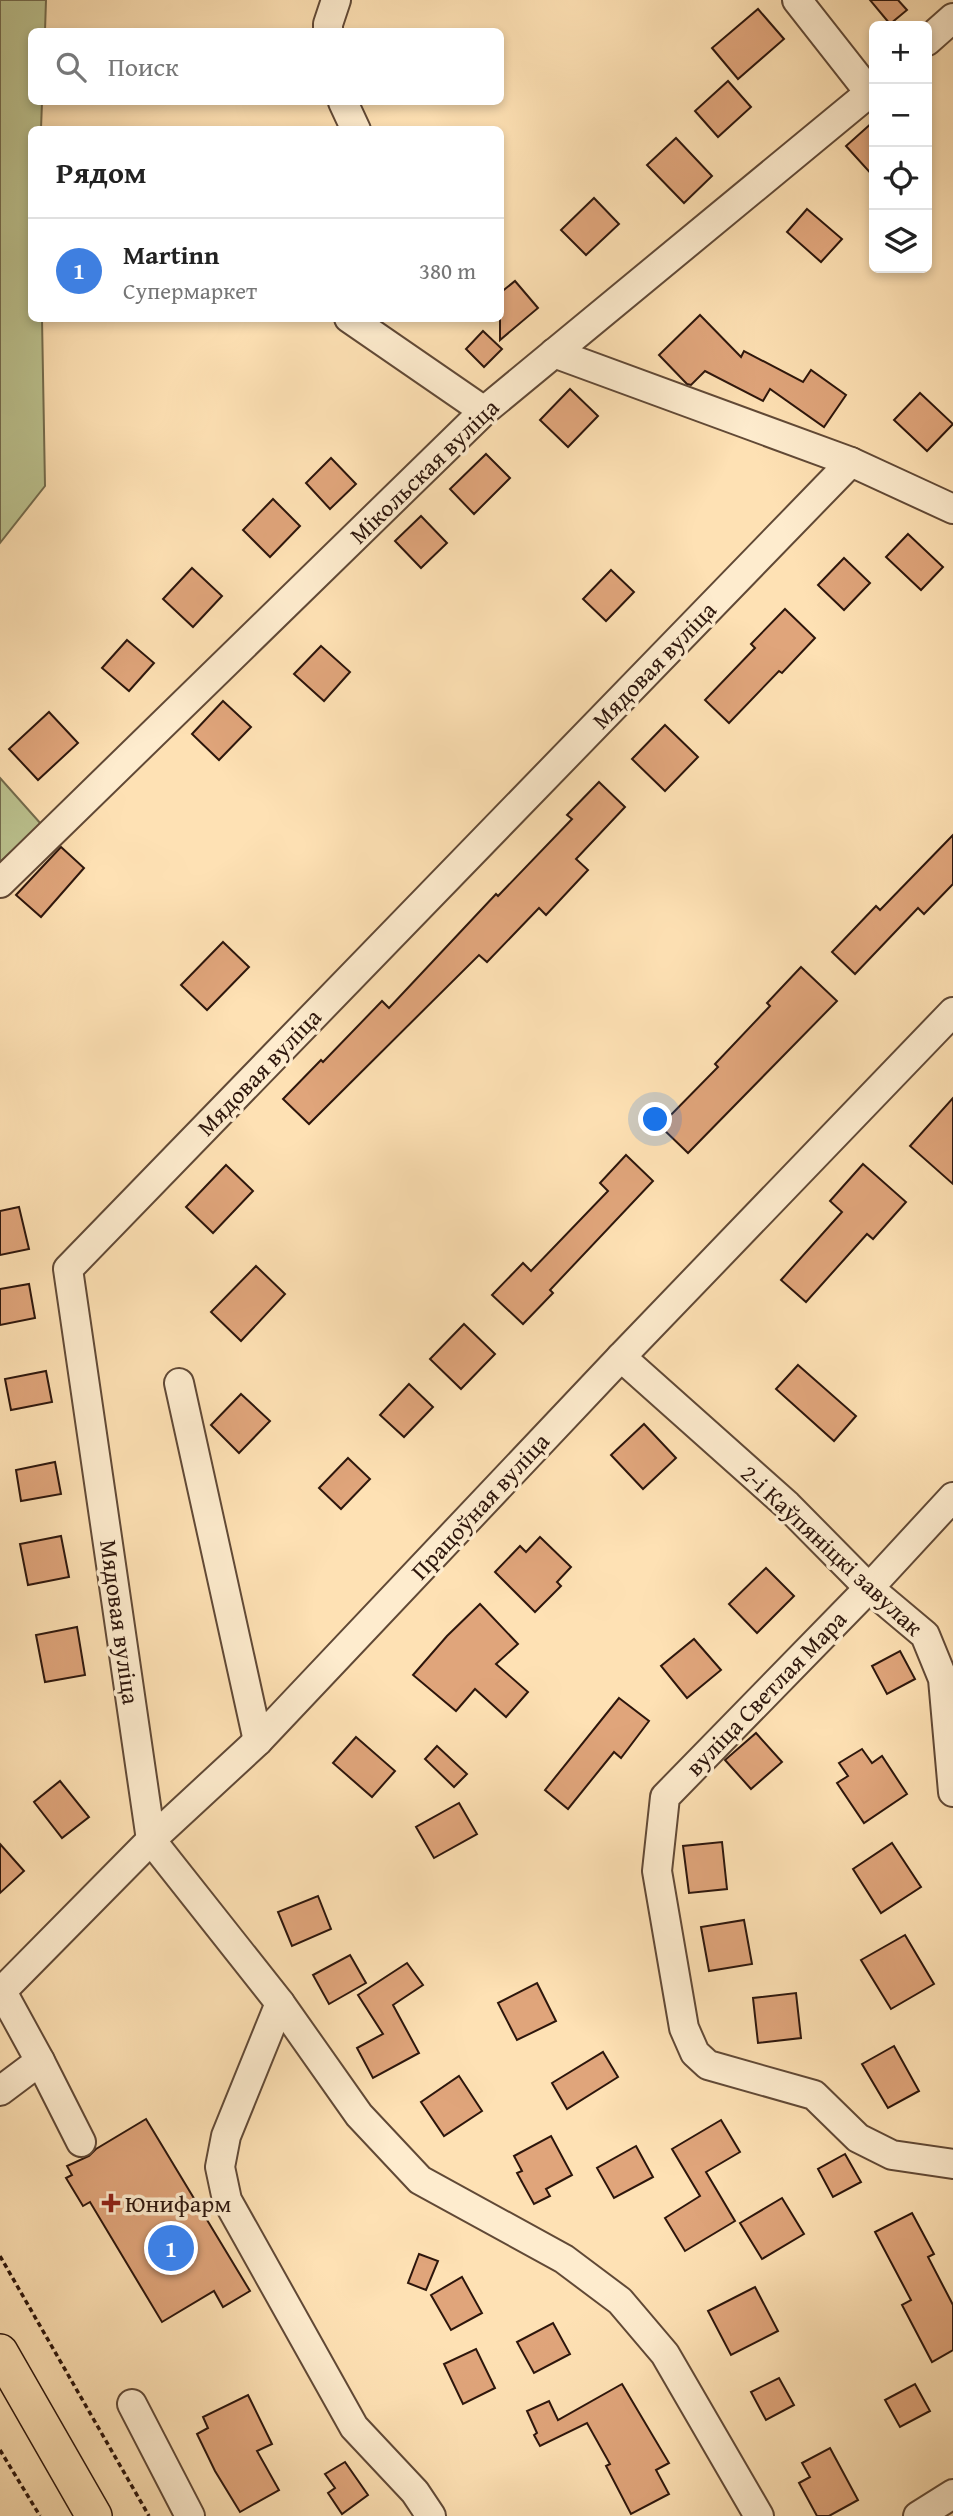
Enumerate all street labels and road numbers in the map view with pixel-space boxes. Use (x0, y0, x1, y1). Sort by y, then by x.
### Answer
street label: Мікольская вуліца (341, 390, 507, 552)
street label: Мядовая вуліца (584, 593, 725, 737)
street label: Мядовая вуліца (189, 1000, 330, 1144)
street label: Працоўная вуліца (403, 1424, 558, 1587)
street label: 2-і Каўпяніцкі завулак (733, 1456, 931, 1644)
street label: Мядовая вуліца (91, 1537, 149, 1707)
street label: вуліца Светлая Мара (677, 1602, 855, 1784)

